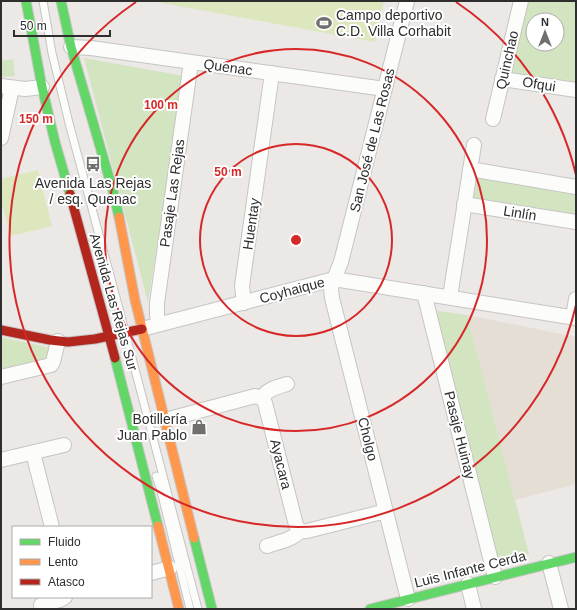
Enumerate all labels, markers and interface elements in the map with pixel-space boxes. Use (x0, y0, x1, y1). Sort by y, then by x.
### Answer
place label: Campo deportivo C.D. Villa Corhabit (336, 7, 451, 39)
scale bar (14, 12, 110, 38)
north arrow (525, 12, 565, 52)
sports icon: Campo deportivo C.D. Villa Corhabit (315, 14, 333, 32)
text: N (541, 16, 549, 28)
text: 50 m (20, 19, 47, 33)
street label: Quinchao (492, 29, 522, 91)
street label: Quenac (203, 56, 253, 78)
street label: San José de Las Rosas (346, 66, 398, 214)
street label: Ofqui (521, 73, 557, 95)
text: 100 m (144, 98, 178, 112)
text: 150 m (19, 112, 53, 126)
street label: Pasaje Las Rejas (156, 138, 188, 248)
bus stop icon: Avenida Las Rejas / esq. Quenac (84, 155, 102, 173)
text: 50 m (214, 165, 242, 179)
place label: Avenida Las Rejas / esq. Quenac (35, 175, 151, 207)
street label: Huentay (239, 197, 263, 251)
street label: Linlín (502, 202, 538, 224)
street label: Avenida Las Rejas Sur (87, 231, 141, 373)
centre of rings (289, 233, 303, 247)
street label: Coyhaique (258, 274, 327, 306)
street label: Pasaje Huinay (441, 389, 479, 481)
place label: Botillería Juan Pablo (117, 411, 187, 443)
street label: Cholgo (355, 416, 381, 463)
shop icon: Botillería Juan Pablo (190, 418, 208, 436)
street label: Ayacara (267, 437, 295, 491)
legend (12, 526, 152, 598)
text: Fluido (48, 535, 81, 549)
street label: Luis Infante Cerda (413, 547, 528, 591)
text: Lento (48, 555, 78, 569)
text: Atasco (48, 575, 85, 589)

